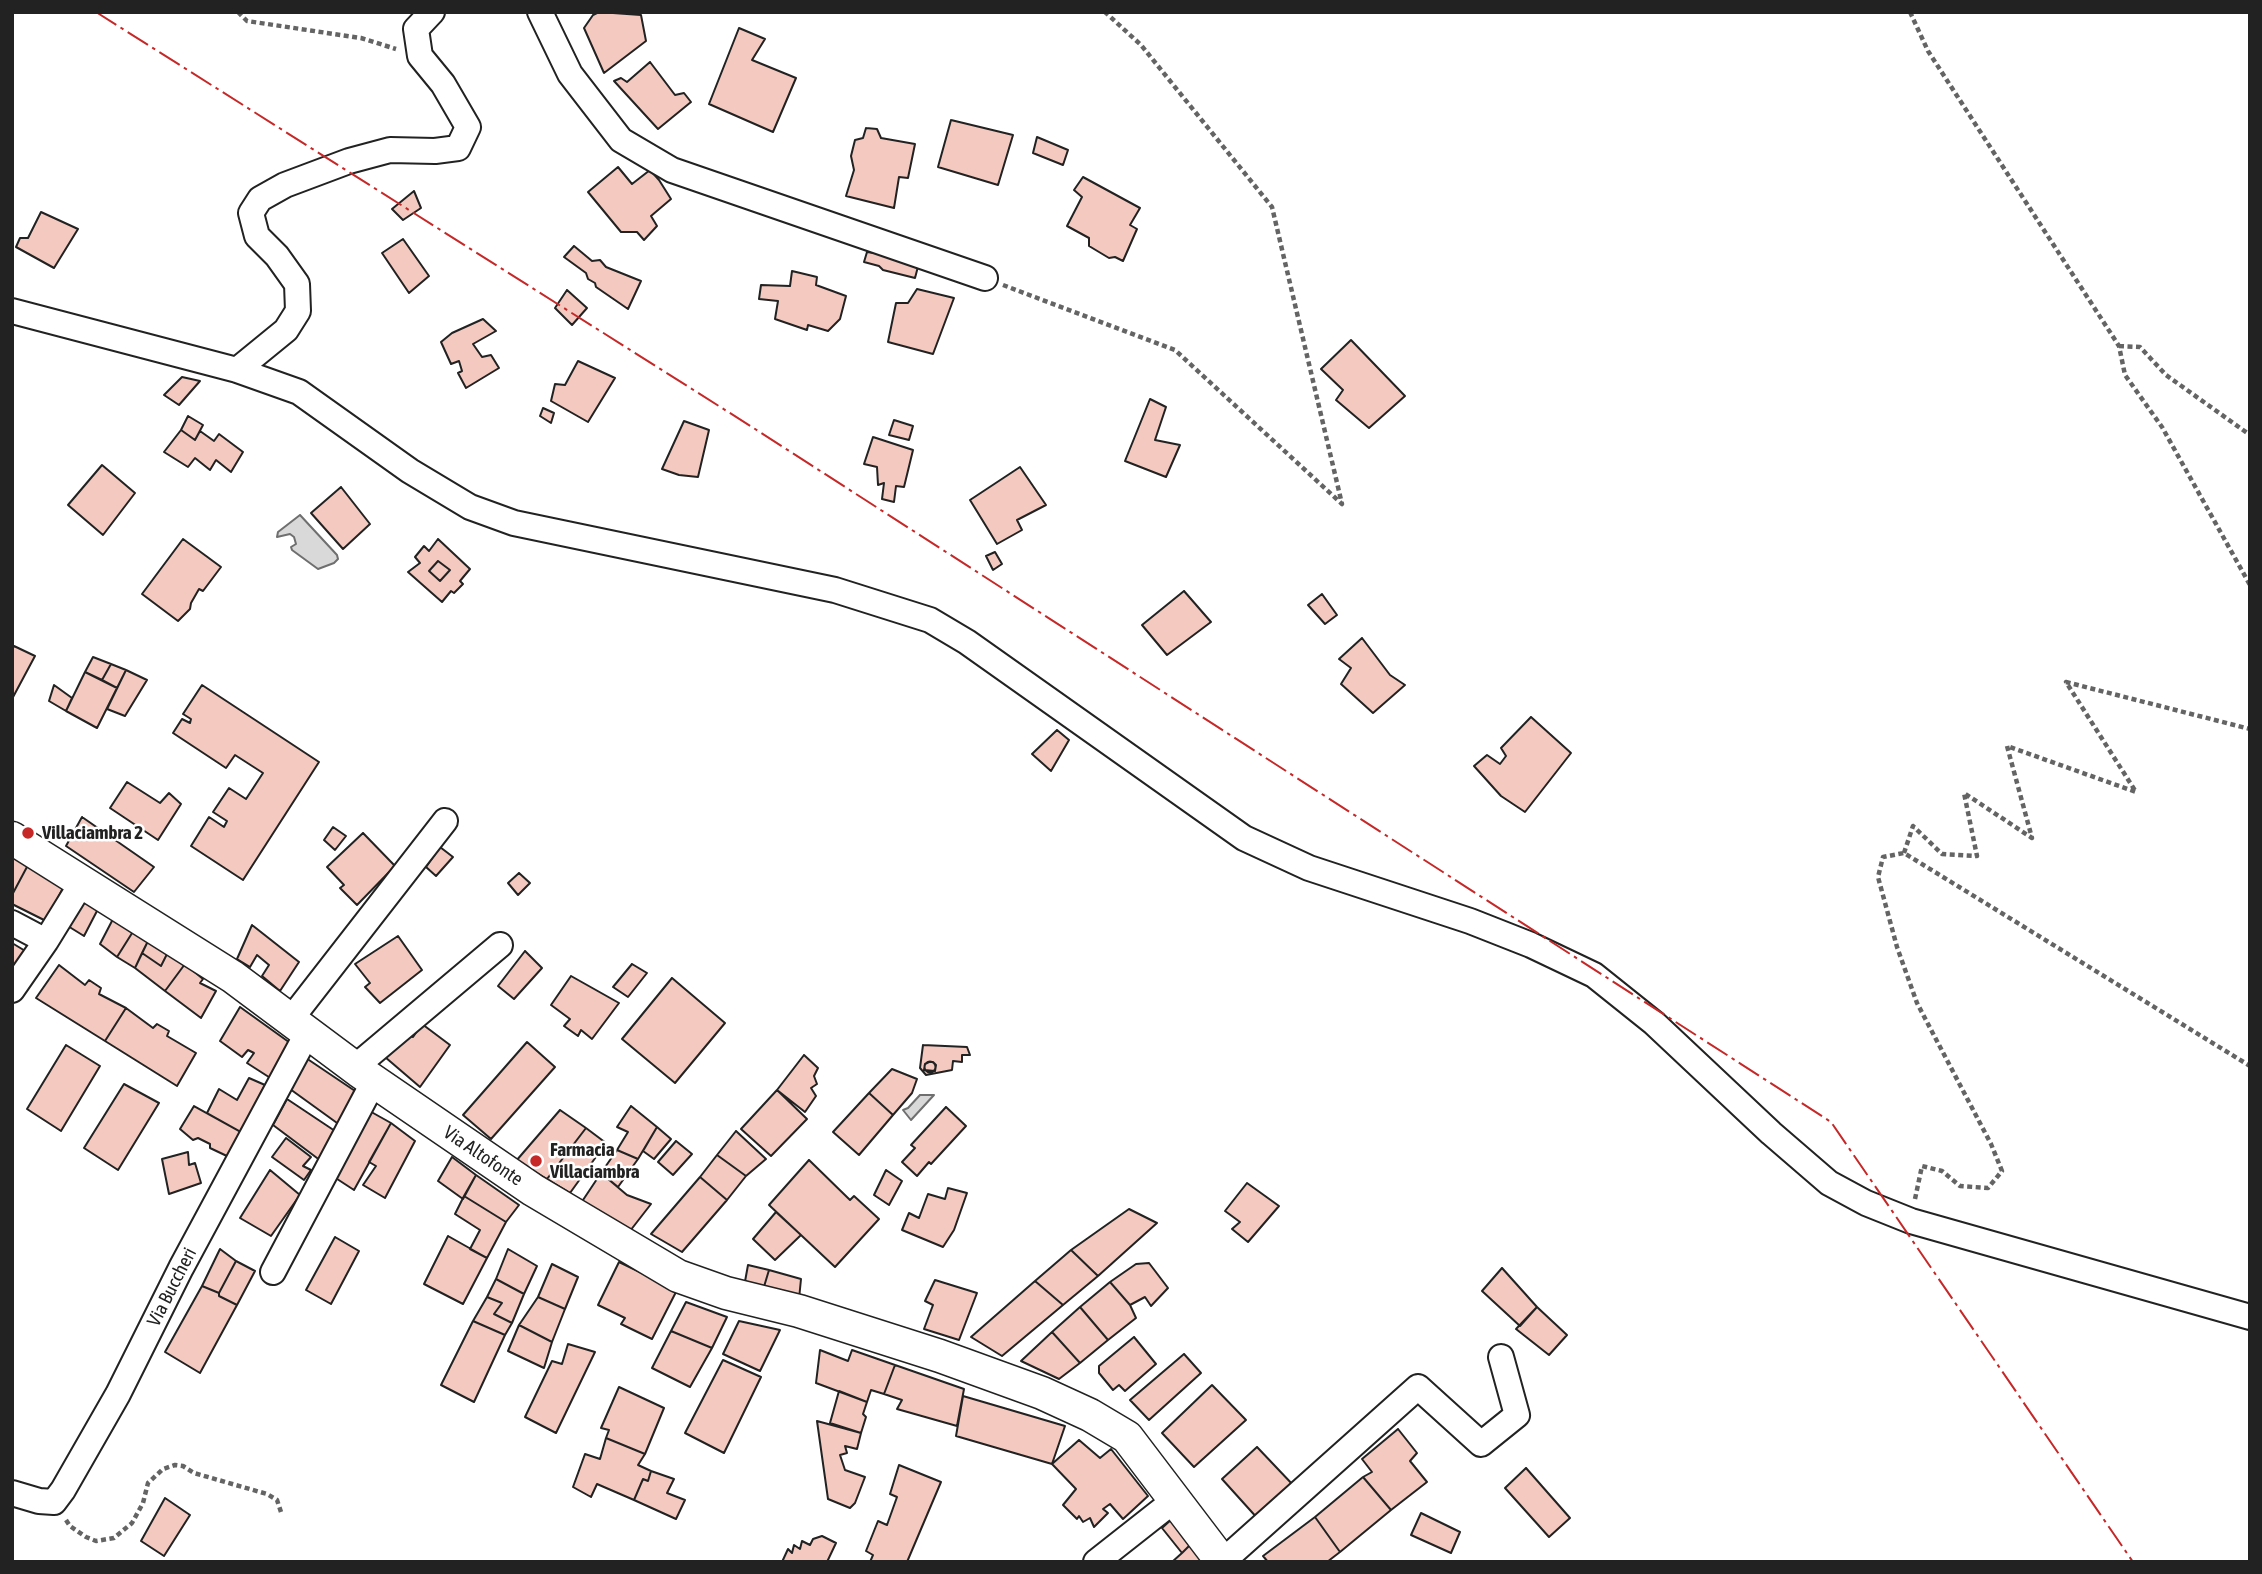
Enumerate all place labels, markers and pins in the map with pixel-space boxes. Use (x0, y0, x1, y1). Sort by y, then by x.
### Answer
place label: Villaciambra 2 (42, 822, 143, 844)
marker: Villaciambra 2 (20, 825, 36, 841)
place label: Farmacia Villaciambra (550, 1139, 640, 1183)
marker: Farmacia Villaciambra (528, 1153, 544, 1169)

